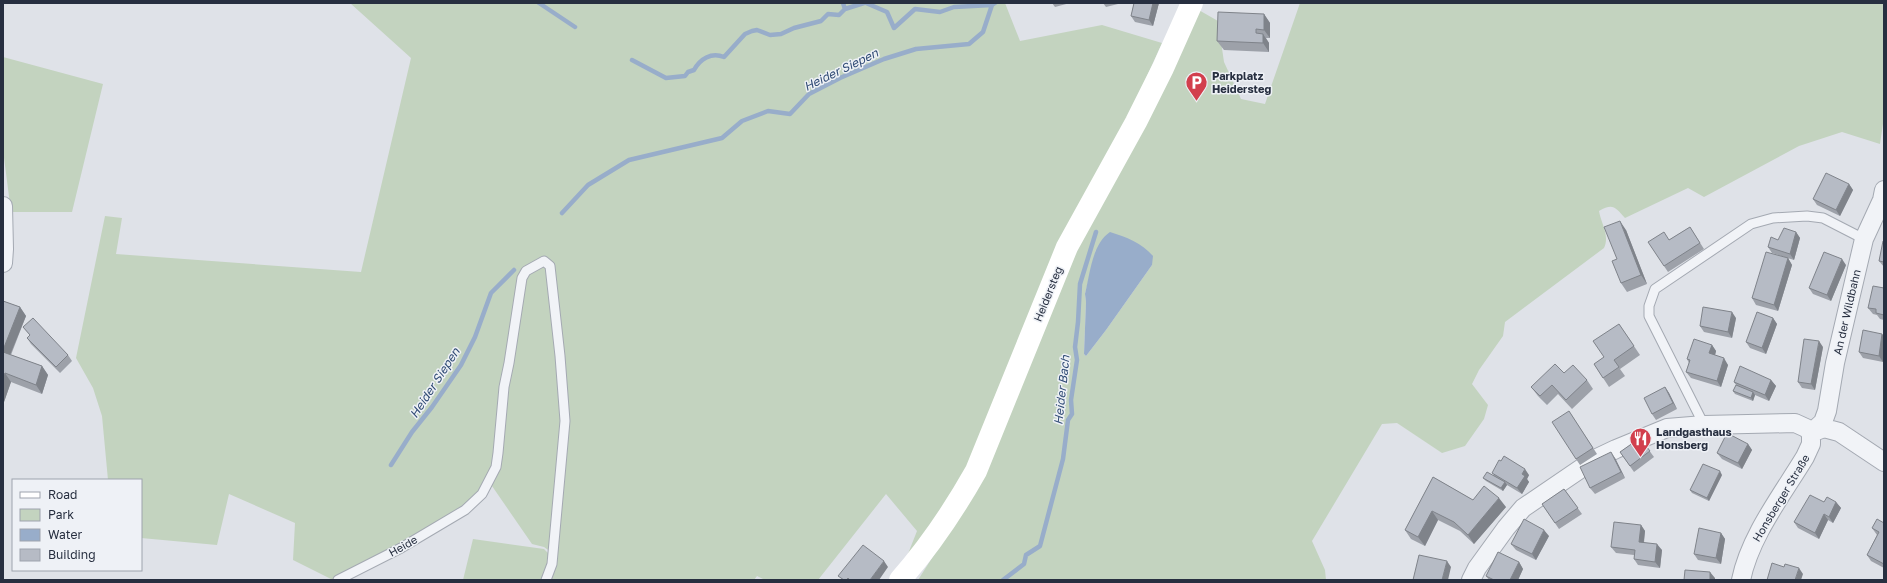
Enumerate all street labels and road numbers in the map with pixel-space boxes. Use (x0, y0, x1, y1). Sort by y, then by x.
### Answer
street label: Heidersteg (1031, 264, 1065, 323)
street label: An der Wildbahn (1830, 268, 1863, 356)
street label: Honsberger Straße (1749, 452, 1812, 544)
street label: Heide (386, 532, 419, 559)

